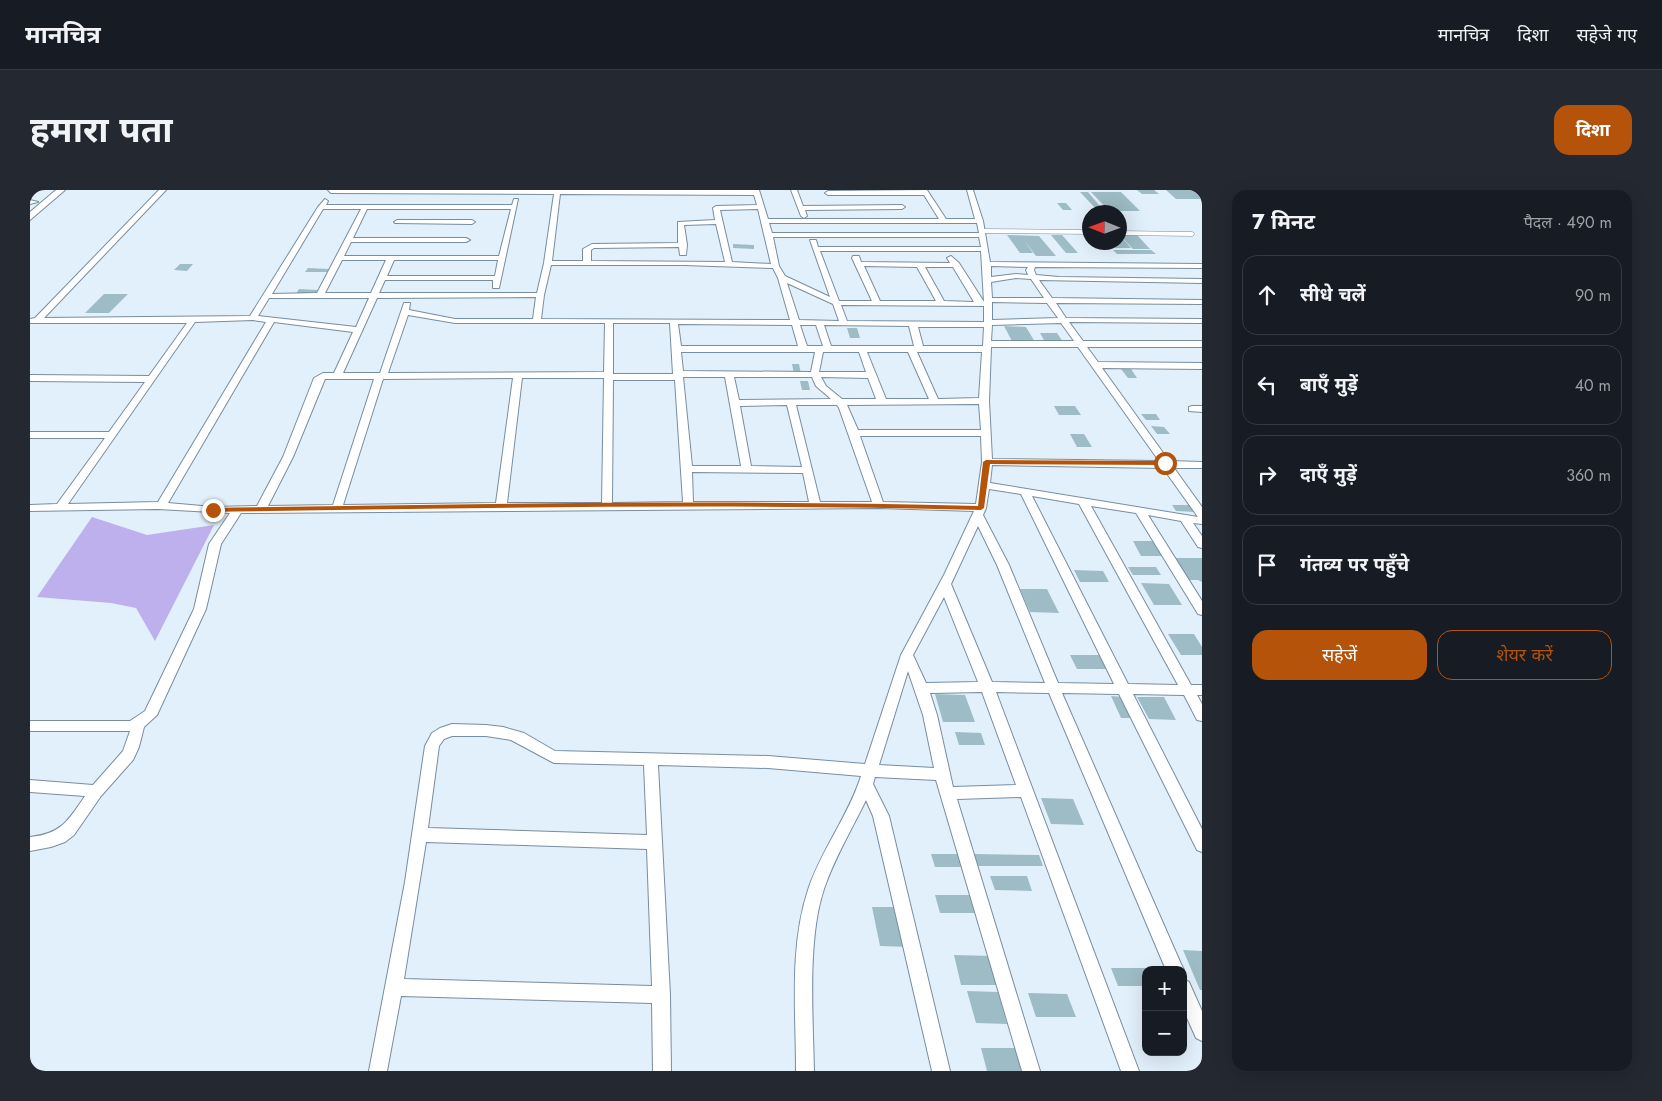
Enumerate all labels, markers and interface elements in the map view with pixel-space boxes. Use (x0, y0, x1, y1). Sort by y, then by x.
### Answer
text: मानचित्र (25, 17, 101, 52)
text: मानचित्र (1438, 22, 1489, 48)
text: दिशा (1517, 22, 1548, 48)
text: सहेजे गए (1576, 22, 1637, 48)
text: हमारा पता (30, 105, 173, 155)
button: दिशा (1554, 105, 1632, 155)
north arrow (1082, 205, 1127, 250)
text: 7 मिनट (1252, 207, 1315, 237)
text: पैदल · 490 m (1524, 211, 1612, 234)
icon: ahead (1253, 281, 1281, 309)
text: सीधे चलें (1300, 281, 1366, 308)
text: 90 m (1575, 284, 1611, 307)
icon: left (1253, 371, 1281, 399)
text: बाएँ मुड़ें (1300, 371, 1358, 398)
text: 40 m (1575, 374, 1611, 397)
route start (1154, 452, 1177, 475)
icon: right (1253, 461, 1281, 489)
text: दाएँ मुड़ें (1300, 461, 1357, 488)
text: 360 m (1566, 464, 1611, 487)
route end (202, 499, 225, 522)
icon: arrive (1253, 551, 1281, 579)
text: गंतव्य पर पहुँचे (1300, 551, 1409, 578)
button: सहेजें (1252, 630, 1427, 680)
button: शेयर करें (1437, 630, 1612, 680)
map controls (1142, 966, 1187, 1056)
button: + (1142, 966, 1187, 1011)
button: − (1142, 1011, 1187, 1056)

